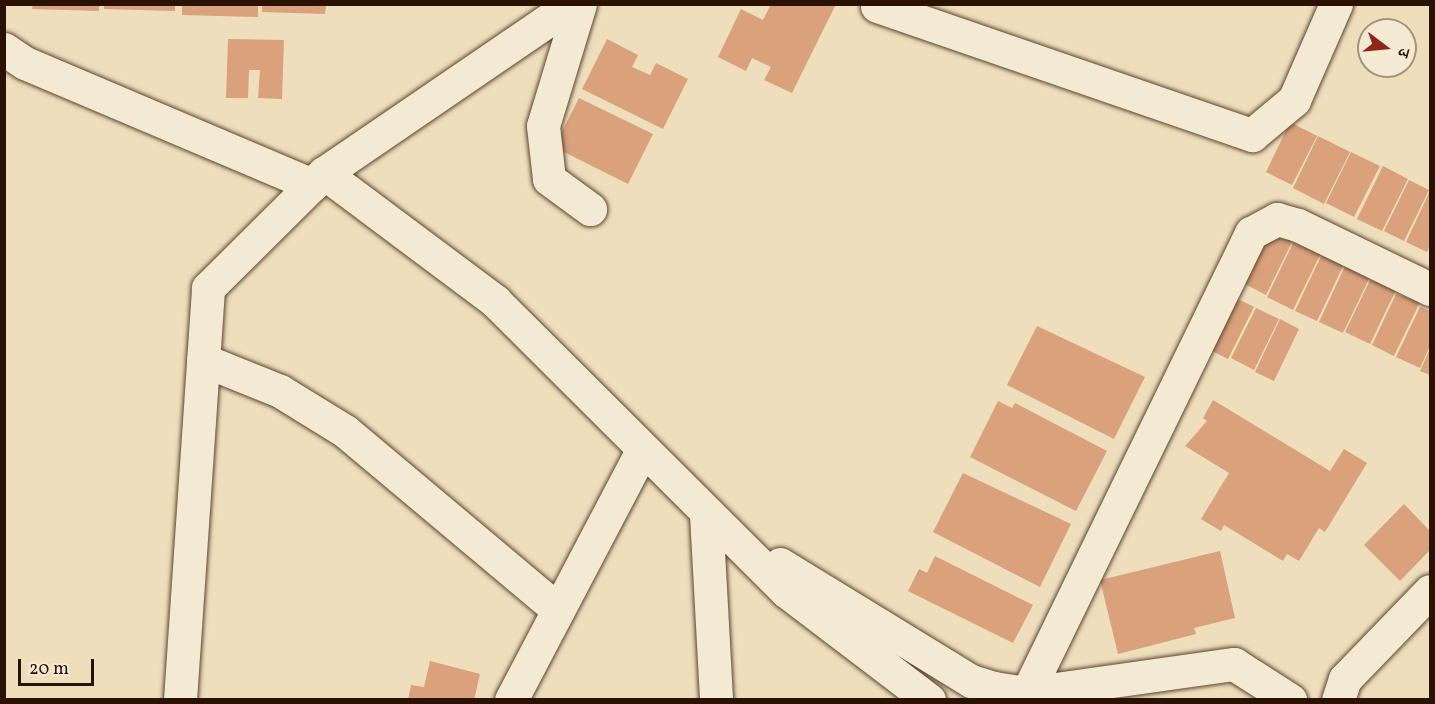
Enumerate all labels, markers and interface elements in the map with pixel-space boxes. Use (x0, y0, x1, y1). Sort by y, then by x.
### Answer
north arrow (1357, 18, 1417, 78)
text: उ (1391, 45, 1414, 59)
scale bar (21, 647, 98, 685)
text: 20 m (29, 657, 69, 682)

